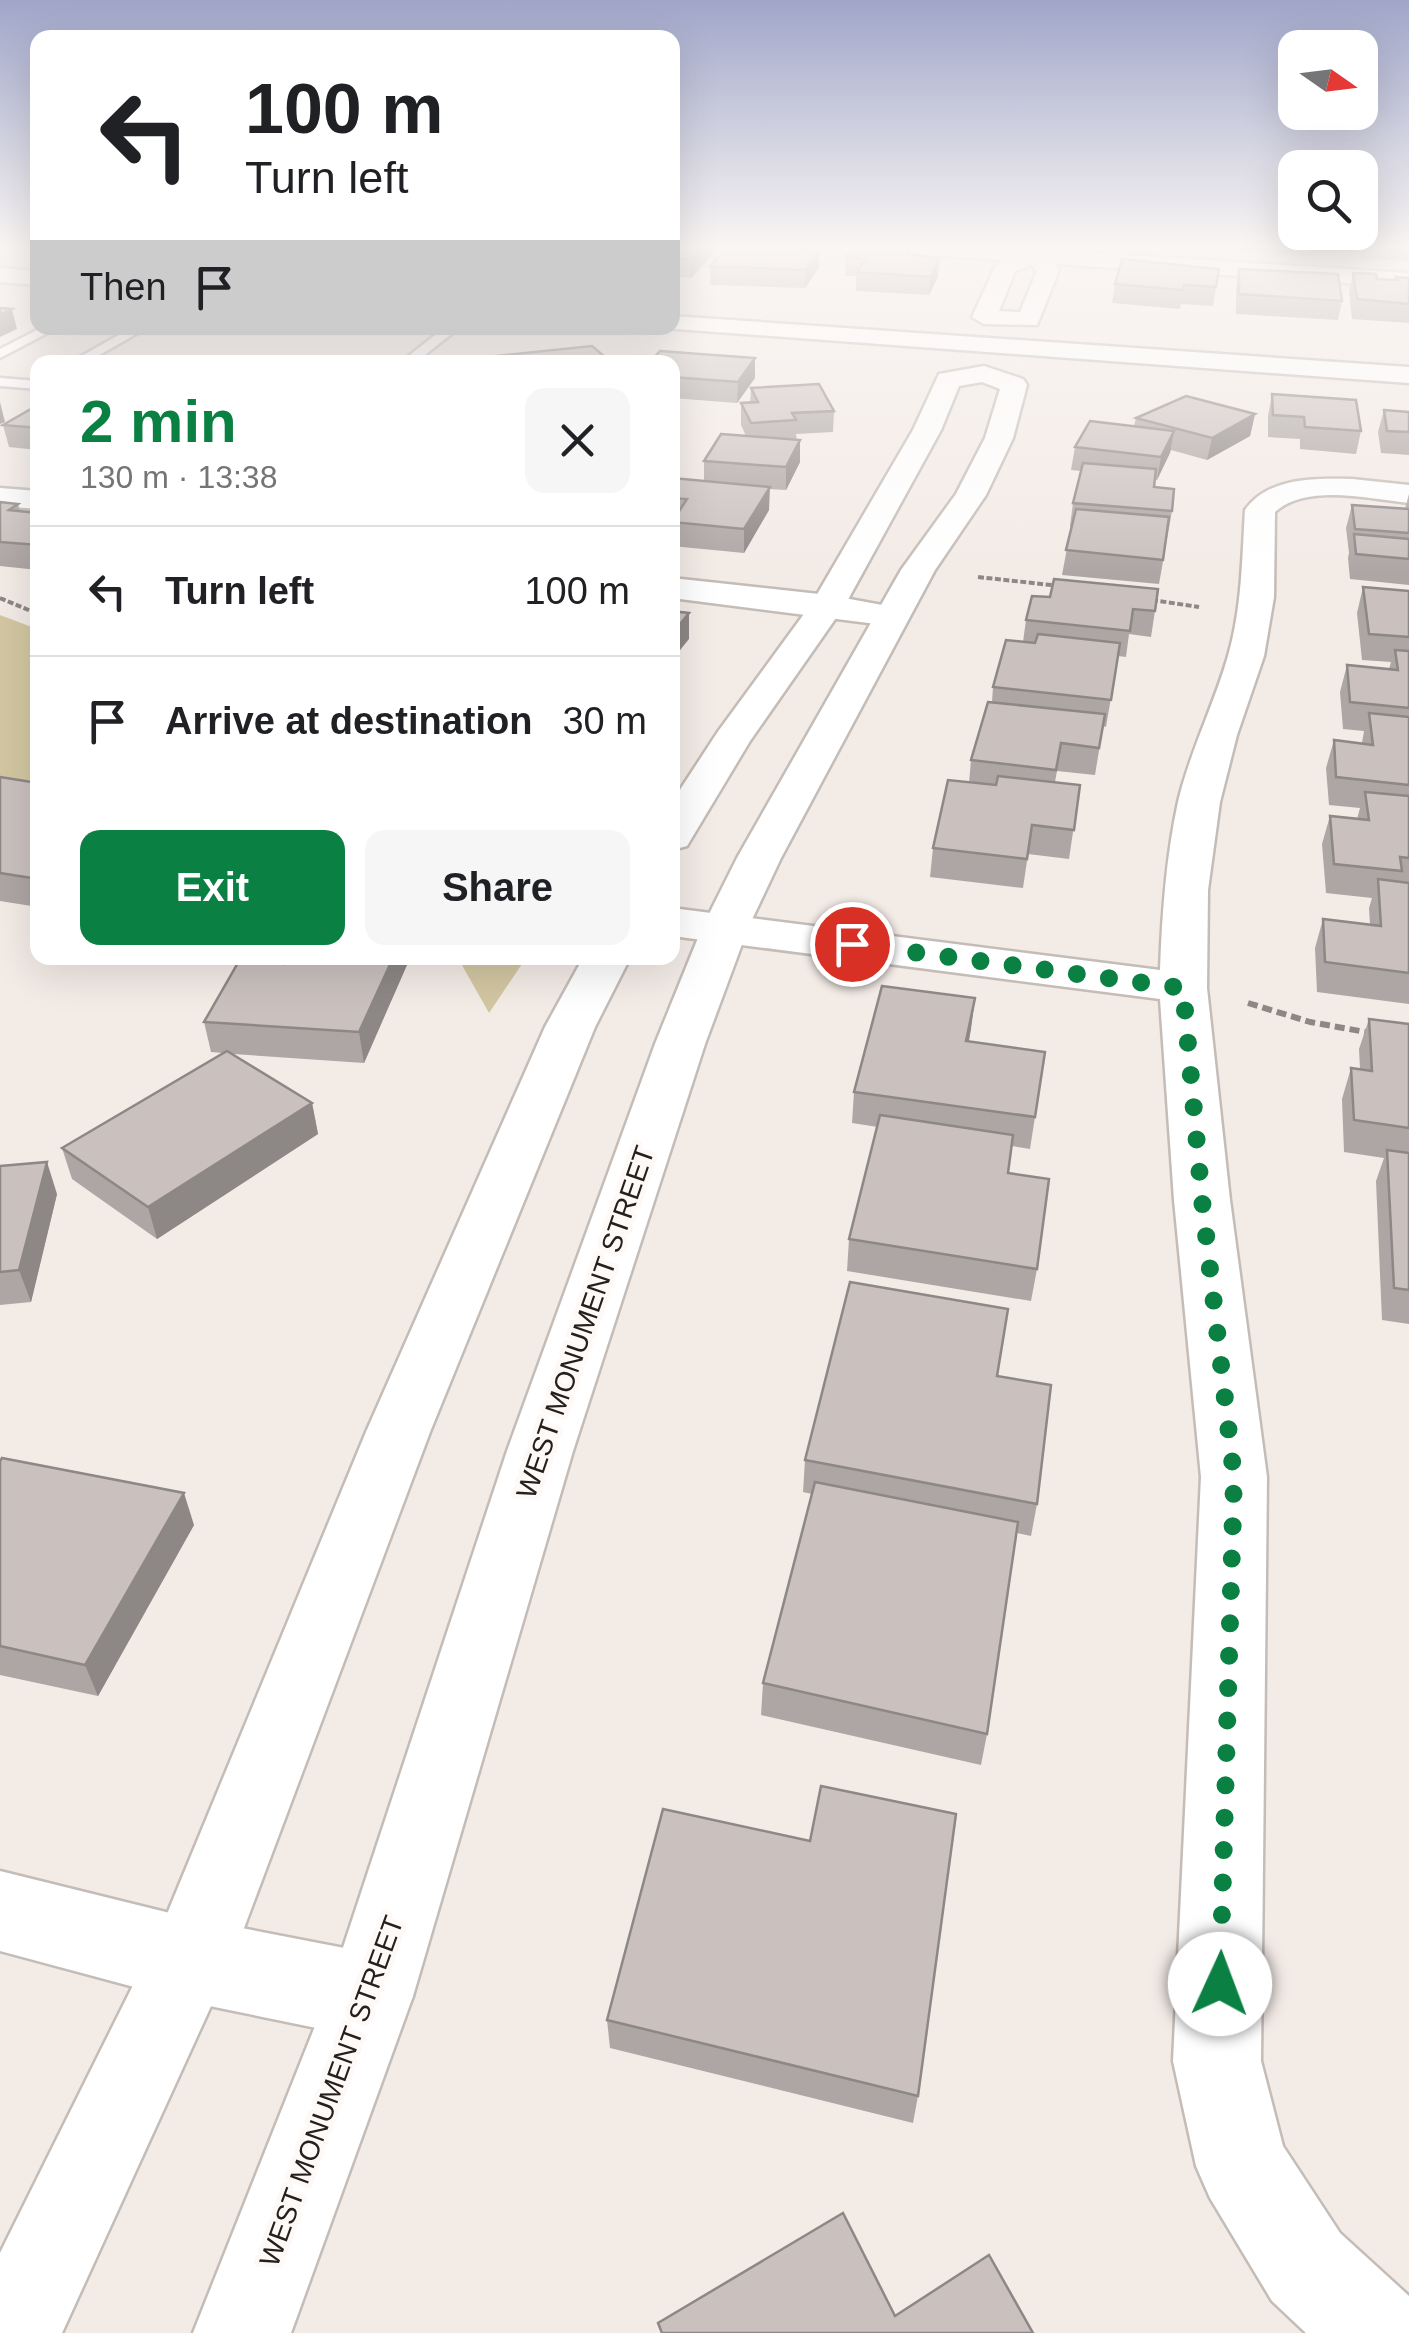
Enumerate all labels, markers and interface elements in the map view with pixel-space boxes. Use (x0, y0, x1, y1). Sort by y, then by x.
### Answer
north arrow (1278, 30, 1378, 130)
map controls (1278, 30, 1378, 250)
icon: left (80, 70, 210, 200)
text: 100 m (245, 70, 443, 148)
button: search (1278, 150, 1378, 250)
text: Turn left (245, 152, 408, 203)
icon: arrive (187, 260, 242, 315)
text: Then (80, 266, 167, 308)
text: 2 min (80, 388, 237, 455)
button: close (525, 388, 630, 493)
text: 130 m · 13:38 (80, 459, 277, 495)
icon: left (80, 564, 135, 619)
text: Turn left (165, 570, 314, 612)
text: 100 m (524, 570, 630, 612)
icon: arrive (80, 694, 135, 749)
text: Arrive at destination (165, 700, 532, 742)
text: 30 m (562, 700, 647, 742)
button: Exit (80, 830, 345, 945)
button: Share (365, 830, 630, 945)
pin (810, 902, 895, 987)
icon: arrive (825, 917, 880, 972)
street label: WEST MONUMENT STREET (510, 1142, 660, 1502)
street label: WEST MONUMENT STREET (253, 1912, 409, 2271)
position arrow (1168, 1932, 1272, 2036)

